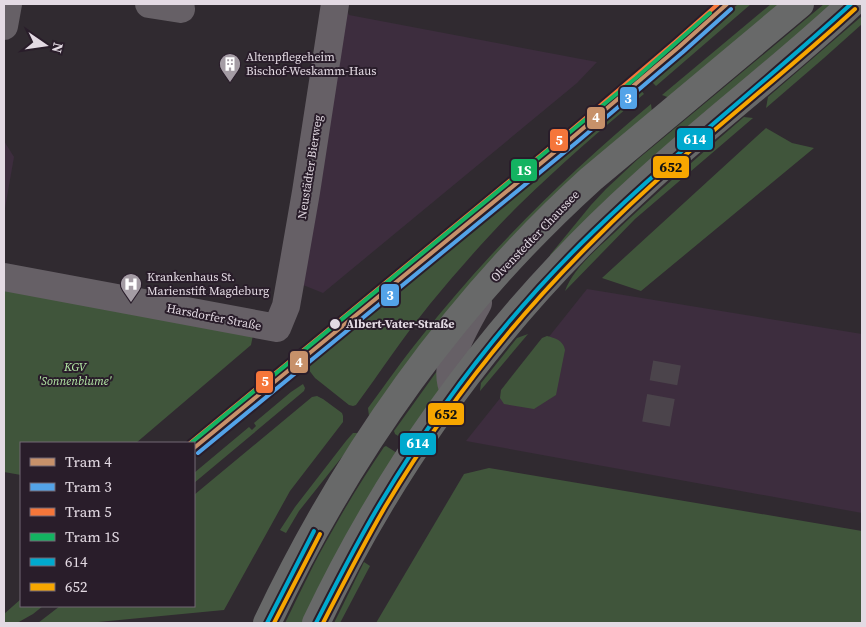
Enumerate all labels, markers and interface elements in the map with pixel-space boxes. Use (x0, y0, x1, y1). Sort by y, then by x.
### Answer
north arrow (20, 20, 70, 70)
text: N (47, 41, 69, 55)
place label: Altenpflegeheim Bischof-Weskamm-Haus (246, 49, 376, 79)
building icon: Altenpflegeheim Bischof-Weskamm-Haus (218, 52, 242, 83)
line badge: 3 (619, 86, 638, 110)
text: 3 (624, 88, 632, 108)
line badge: 4 (586, 106, 606, 130)
text: 4 (592, 107, 600, 127)
street label: Neustädter Bierweg (294, 114, 326, 220)
line badge: 614 (676, 127, 714, 151)
line badge: 5 (549, 128, 569, 152)
text: 614 (684, 129, 707, 149)
text: 5 (555, 130, 563, 150)
line badge: 652 (652, 155, 690, 179)
text: 652 (660, 157, 683, 177)
line badge: 1S (510, 158, 538, 182)
text: 1S (516, 160, 532, 180)
street label: Olvenstedter Chaussee (487, 187, 583, 285)
place label: Krankenhaus St. Marienstift Magdeburg (147, 269, 269, 299)
hospital icon: Krankenhaus St. Marienstift Magdeburg (119, 272, 143, 303)
line badge: 3 (380, 283, 400, 307)
text: 3 (386, 285, 394, 305)
street label: Harsdorfer Straße (165, 300, 263, 334)
place label: Albert-Vater-Straße (346, 316, 455, 332)
marker: Albert-Vater-Straße (328, 317, 342, 331)
line badge: 4 (289, 350, 309, 374)
text: 4 (295, 352, 303, 372)
park label: KGV 'Sonnenblume' (38, 359, 112, 389)
line badge: 5 (255, 370, 274, 394)
text: 5 (261, 371, 269, 391)
line badge: 652 (427, 402, 465, 426)
text: 652 (435, 404, 458, 424)
line badge: 614 (399, 432, 437, 456)
text: 614 (407, 433, 430, 453)
legend (20, 442, 195, 607)
text: Tram 4 (65, 451, 112, 472)
text: Tram 3 (65, 476, 112, 497)
text: Tram 5 (65, 501, 112, 522)
text: Tram 1S (65, 526, 120, 547)
text: 614 (65, 551, 88, 572)
text: 652 (65, 576, 88, 597)

